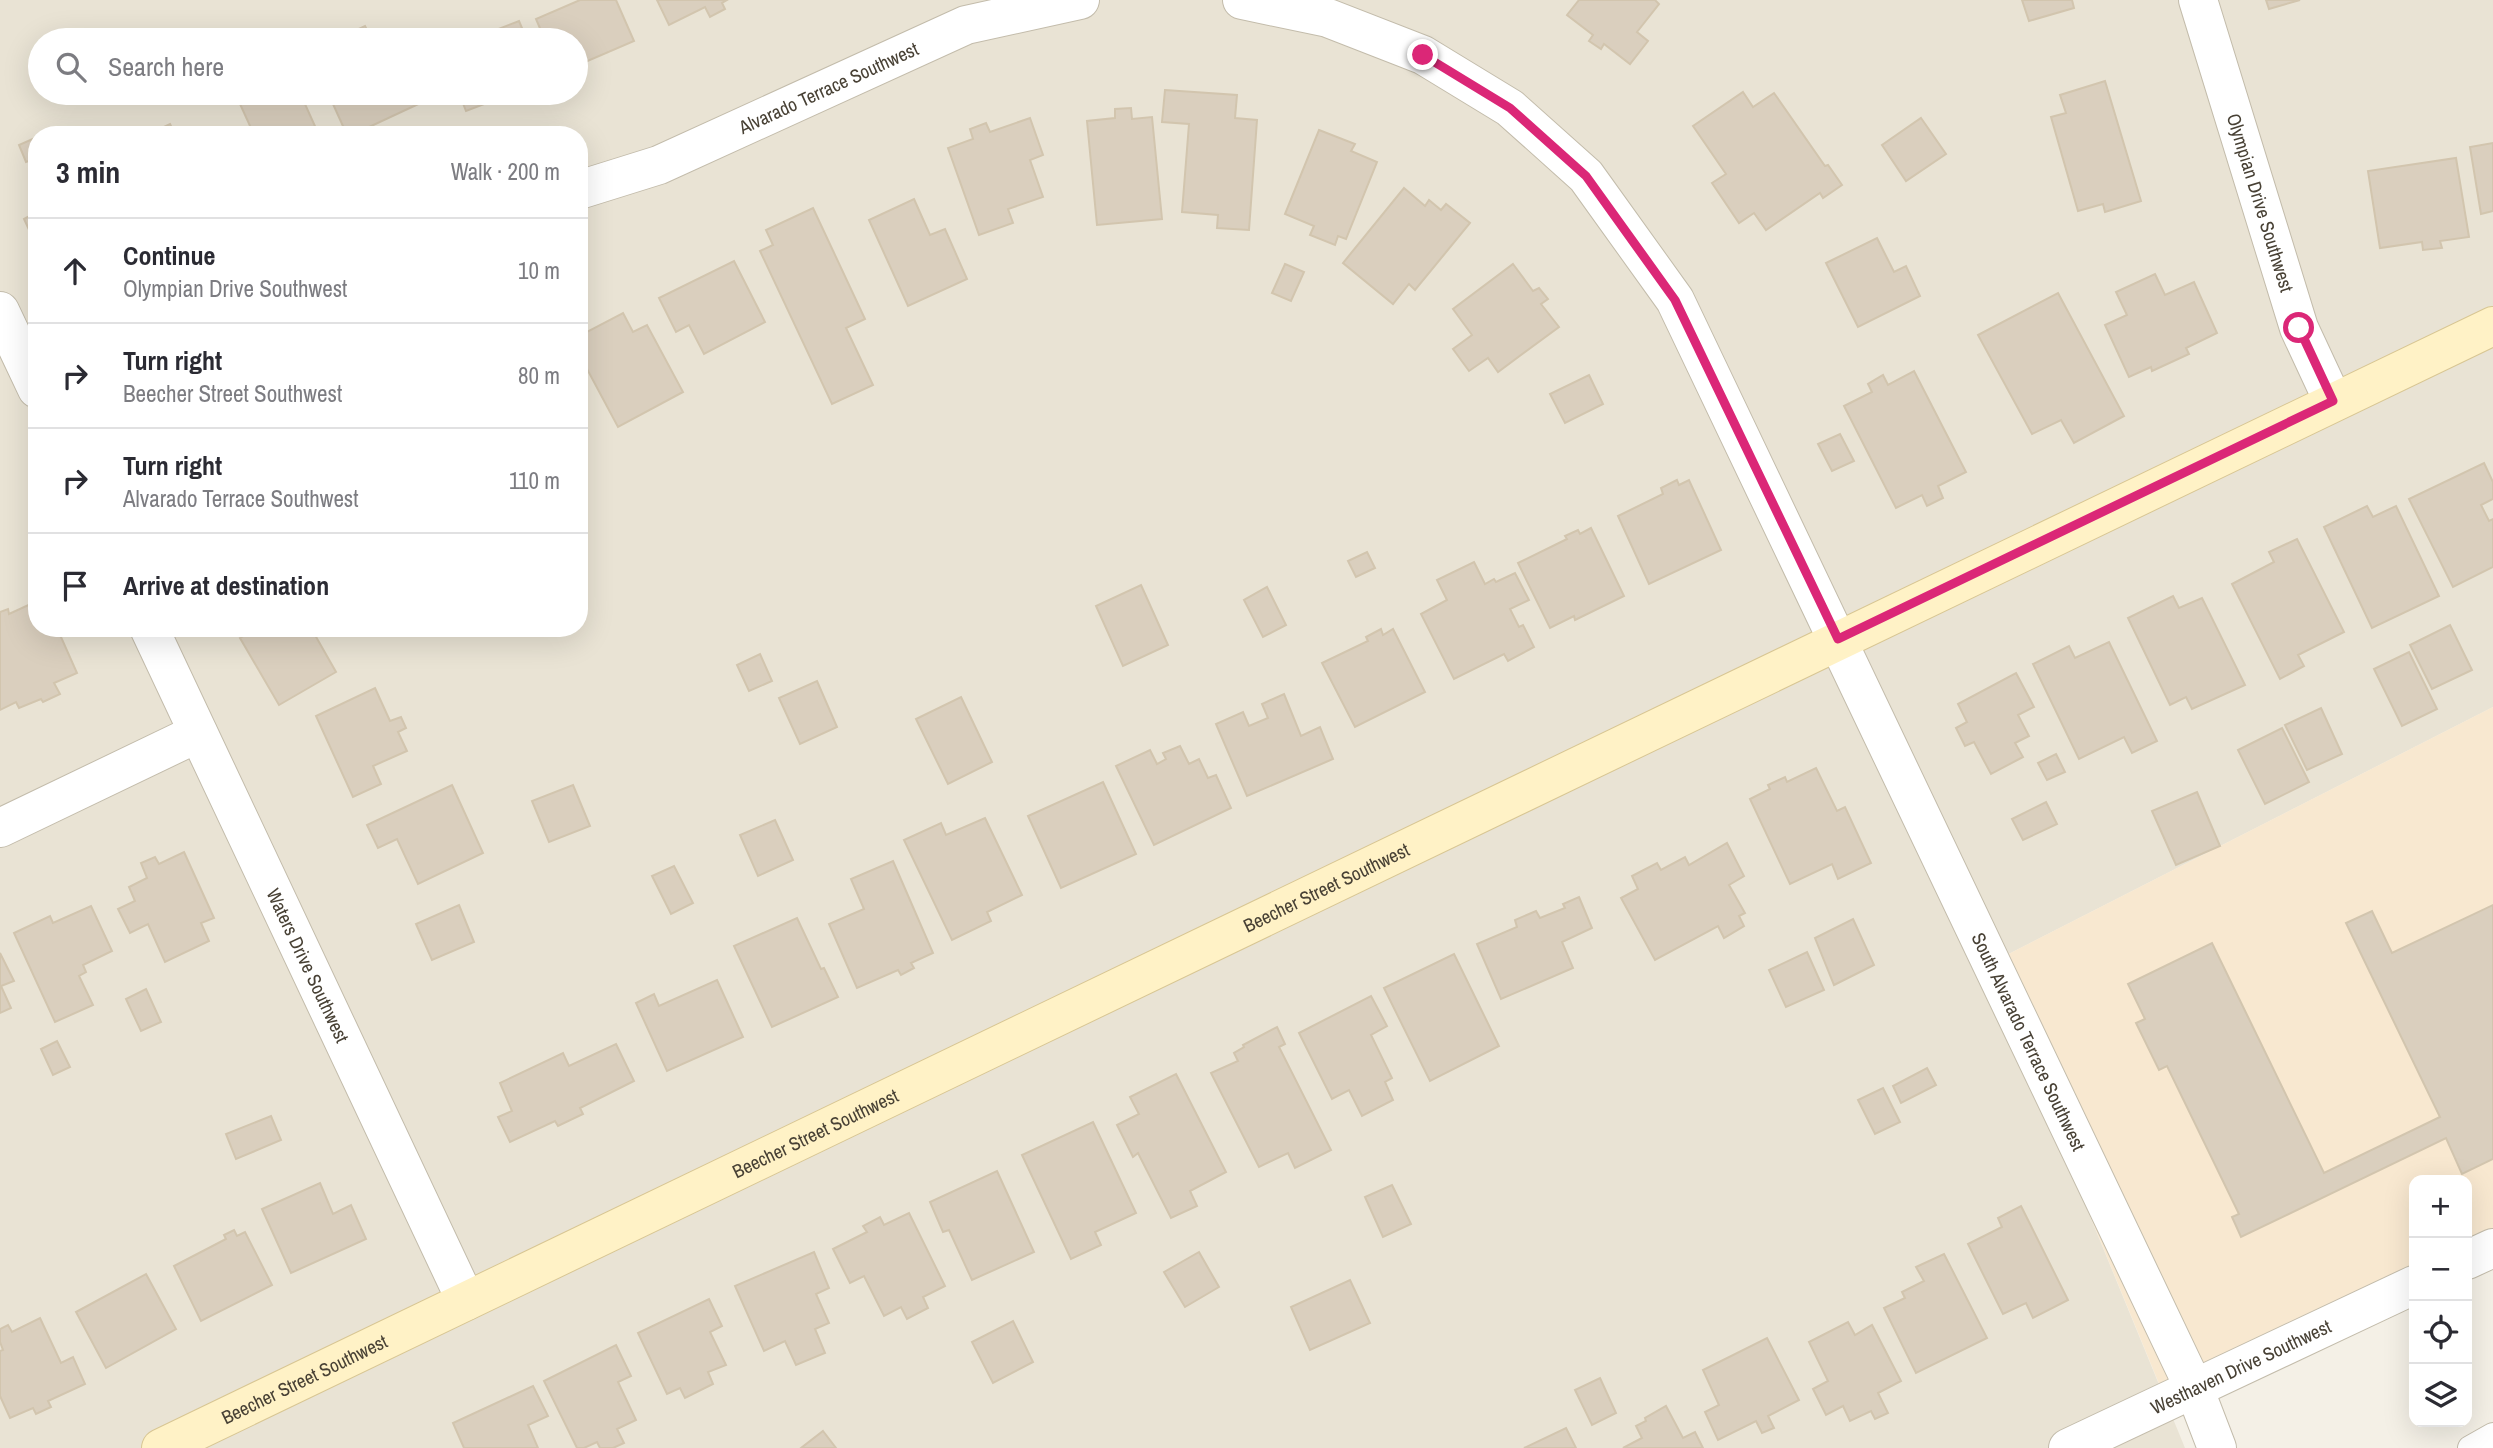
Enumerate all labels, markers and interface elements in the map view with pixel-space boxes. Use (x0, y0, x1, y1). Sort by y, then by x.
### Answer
search box (28, 28, 588, 105)
street label: Alvarado Terrace Southwest (733, 35, 923, 140)
route end (1407, 39, 1438, 70)
icon: search (52, 48, 90, 86)
text: Search here (108, 49, 224, 84)
street label: Olympian Drive Southwest (2221, 110, 2300, 296)
text: 3 min (56, 152, 120, 192)
text: Walk · 200 m (451, 156, 560, 187)
text: Continue (123, 238, 215, 273)
icon: ahead (56, 252, 94, 290)
text: 10 m (518, 255, 560, 286)
text: Olympian Drive Southwest (123, 273, 347, 304)
route start (2283, 312, 2314, 343)
text: Turn right (123, 343, 222, 378)
icon: right (56, 357, 94, 395)
text: 80 m (518, 360, 560, 391)
text: Beecher Street Southwest (123, 378, 342, 409)
text: Turn right (123, 448, 222, 483)
icon: right (56, 462, 94, 500)
text: 110 m (509, 465, 560, 496)
text: Alvarado Terrace Southwest (123, 483, 359, 514)
icon: arrive (56, 567, 94, 605)
text: Arrive at destination (123, 568, 329, 603)
street label: Beecher Street Southwest (1239, 836, 1414, 938)
street label: Waters Drive Southwest (260, 884, 356, 1047)
street label: South Alvarado Terrace Southwest (1966, 928, 2092, 1156)
street label: Beecher Street Southwest (728, 1082, 903, 1184)
map controls (2409, 1175, 2472, 1427)
button: + (2409, 1175, 2472, 1238)
button: − (2409, 1238, 2472, 1301)
button: locate (2409, 1301, 2472, 1364)
street label: Westhaven Drive Southwest (2146, 1313, 2336, 1420)
street label: Beecher Street Southwest (217, 1328, 392, 1430)
button: layers (2409, 1364, 2472, 1427)

